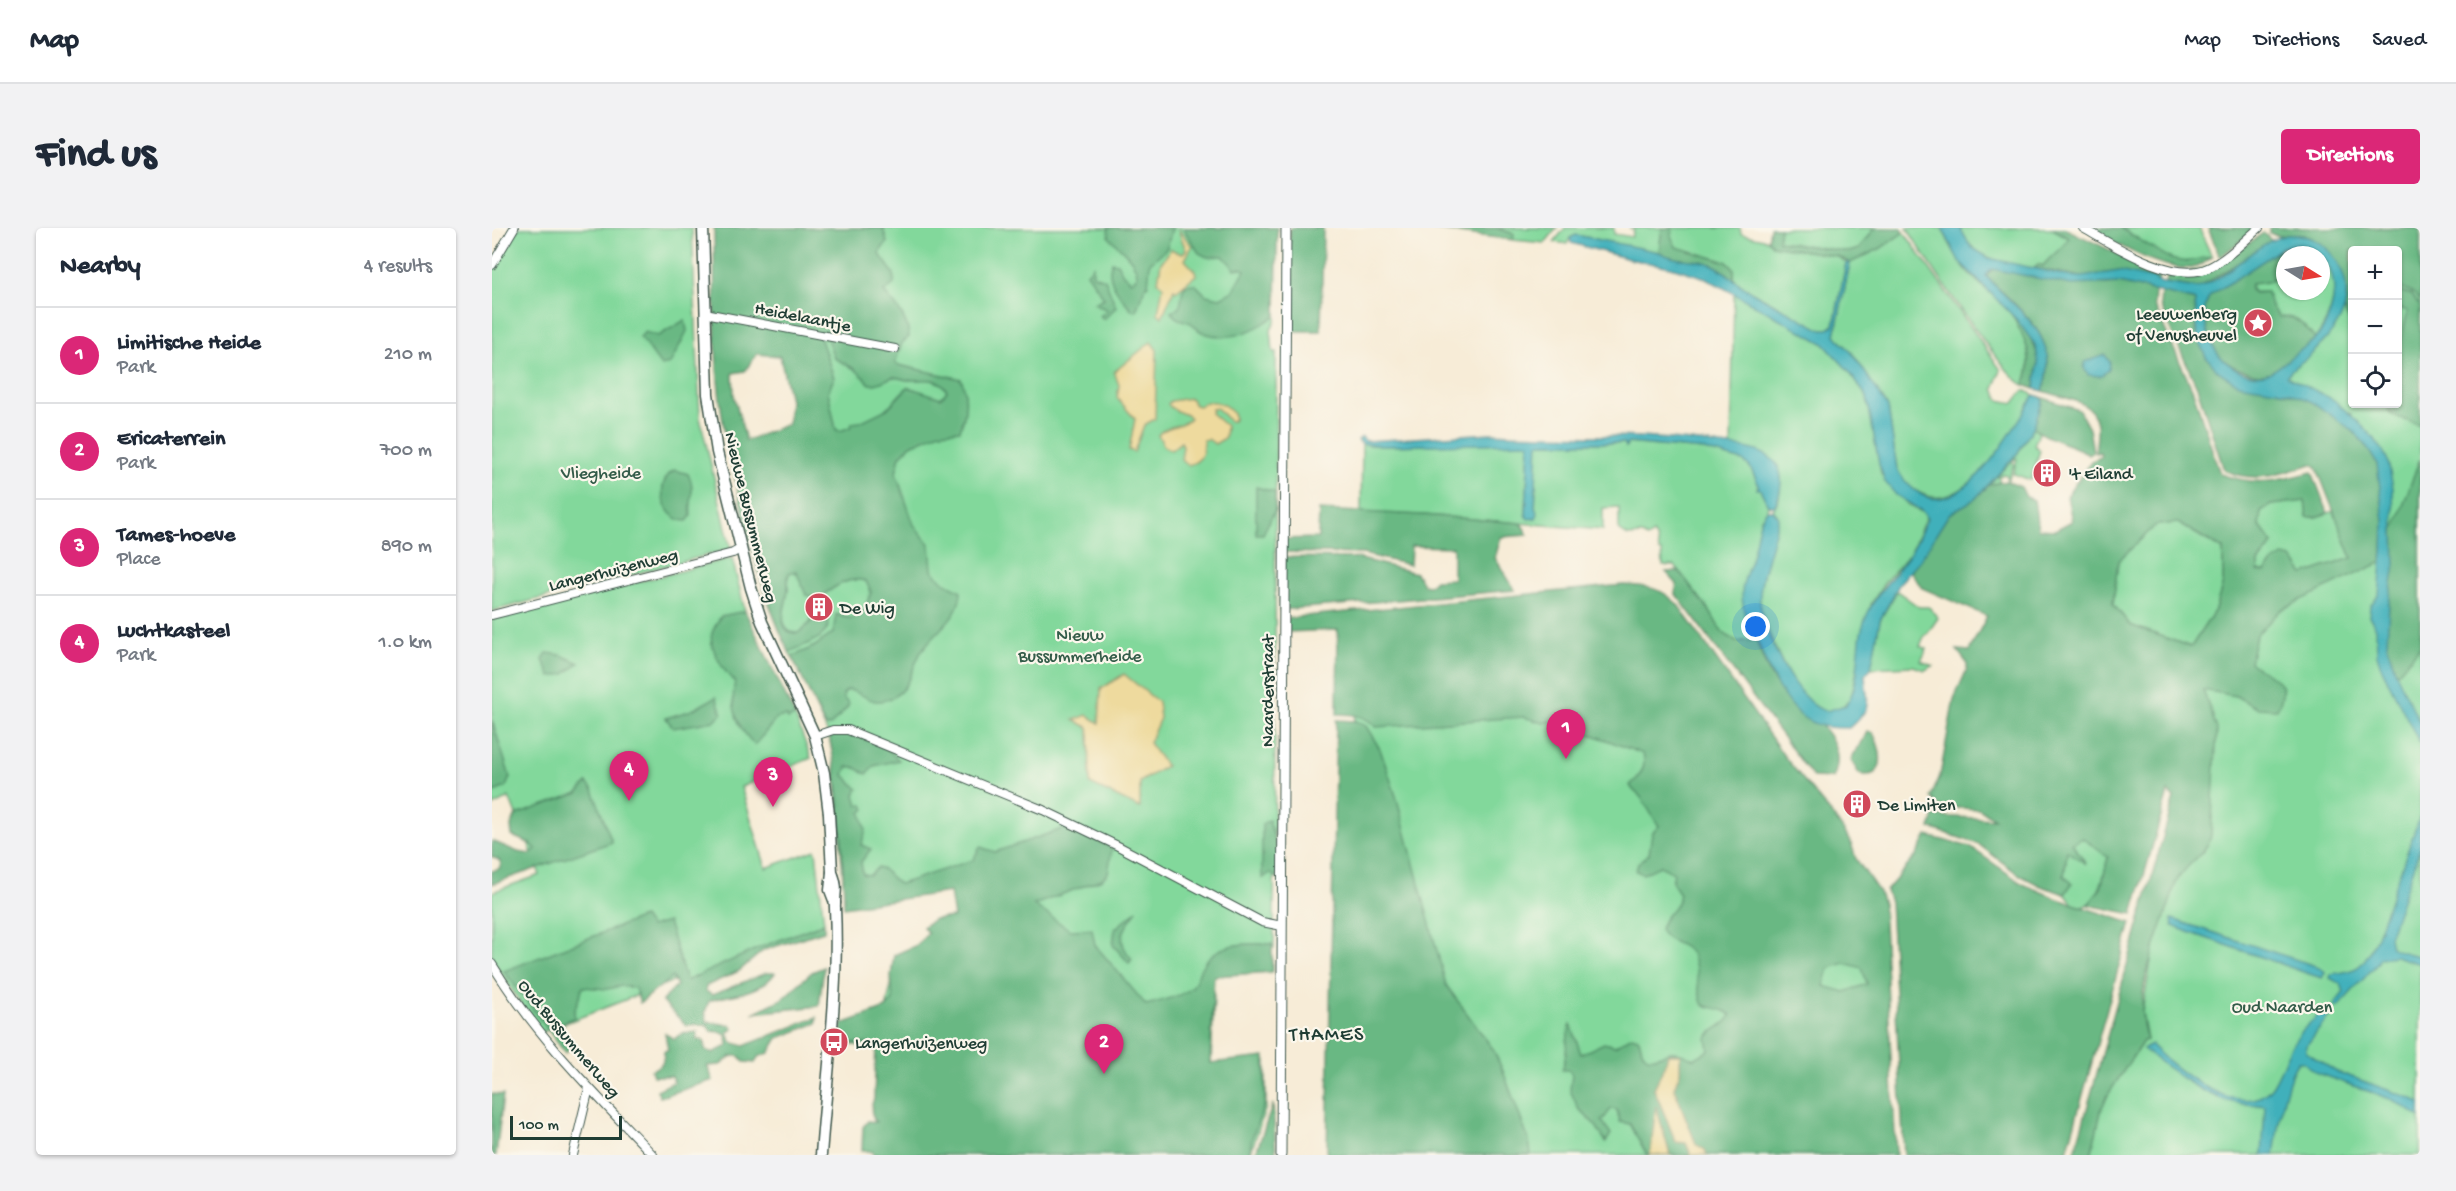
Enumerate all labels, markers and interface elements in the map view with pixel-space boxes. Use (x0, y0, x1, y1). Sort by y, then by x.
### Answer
text: Map (30, 25, 79, 58)
text: Map (2184, 29, 2221, 54)
text: Directions (2254, 29, 2339, 54)
text: Saved (2372, 29, 2426, 54)
button: Directions (2281, 129, 2420, 184)
text: Find us (36, 132, 156, 181)
north arrow (2276, 246, 2330, 300)
map controls (2348, 246, 2402, 408)
button: + (2348, 246, 2402, 300)
text: Nearby (60, 252, 141, 283)
text: 4 results (364, 256, 432, 279)
street label: Heidelaantje (753, 299, 853, 338)
button: − (2348, 300, 2402, 354)
place label: Leeuwenberg of Venusheuvel (2126, 305, 2237, 347)
place icon: Leeuwenberg of Venusheuvel (2242, 307, 2274, 339)
text: Limitische Heide (117, 331, 261, 357)
text: 1 (75, 344, 84, 367)
text: 210 m (384, 344, 432, 367)
button: locate (2348, 354, 2402, 408)
text: Park (117, 357, 155, 380)
text: Ericaterrein (117, 427, 225, 453)
street label: Nieuwe Bussummerweg (718, 430, 781, 605)
text: 2 (75, 440, 84, 463)
text: 700 m (380, 440, 432, 463)
text: Park (117, 453, 155, 476)
building icon: 't Eiland (2031, 457, 2063, 489)
park label: Vliegheide (560, 464, 642, 485)
place label: 't Eiland (2068, 465, 2134, 486)
text: Tames-hoeve (117, 523, 235, 549)
text: 3 (74, 536, 85, 559)
text: 890 m (381, 536, 432, 559)
street label: Langerhuizenweg (547, 545, 680, 598)
text: Place (117, 549, 161, 572)
building icon: De Wig (803, 591, 835, 623)
place label: De Wig (839, 599, 895, 620)
your location (1741, 612, 1770, 641)
text: Luchtkasteel (117, 619, 230, 645)
park label: Nieuw Bussummerheide (1017, 626, 1142, 668)
text: 4 (75, 632, 84, 655)
text: 1.0 km (378, 632, 432, 655)
street label: Naarderstraat (1259, 633, 1280, 747)
text: Park (117, 645, 155, 668)
pin: 1 (1546, 710, 1586, 759)
pin: 4 (610, 752, 648, 801)
pin: 3 (754, 758, 792, 807)
building icon: De Limiten (1841, 788, 1873, 820)
place label: De Limiten (1877, 796, 1956, 817)
street label: Oud Bussummerweg (512, 976, 624, 1103)
park label: Oud Naarden (2232, 998, 2333, 1019)
pin: 2 (1084, 1024, 1124, 1074)
district label: THAMES (1288, 1025, 1365, 1048)
bus stop icon: Langerhuizenweg (818, 1026, 850, 1058)
place label: Langerhuizenweg (855, 1034, 987, 1055)
scale bar (510, 1113, 622, 1140)
text: 100 m (519, 1117, 559, 1136)

